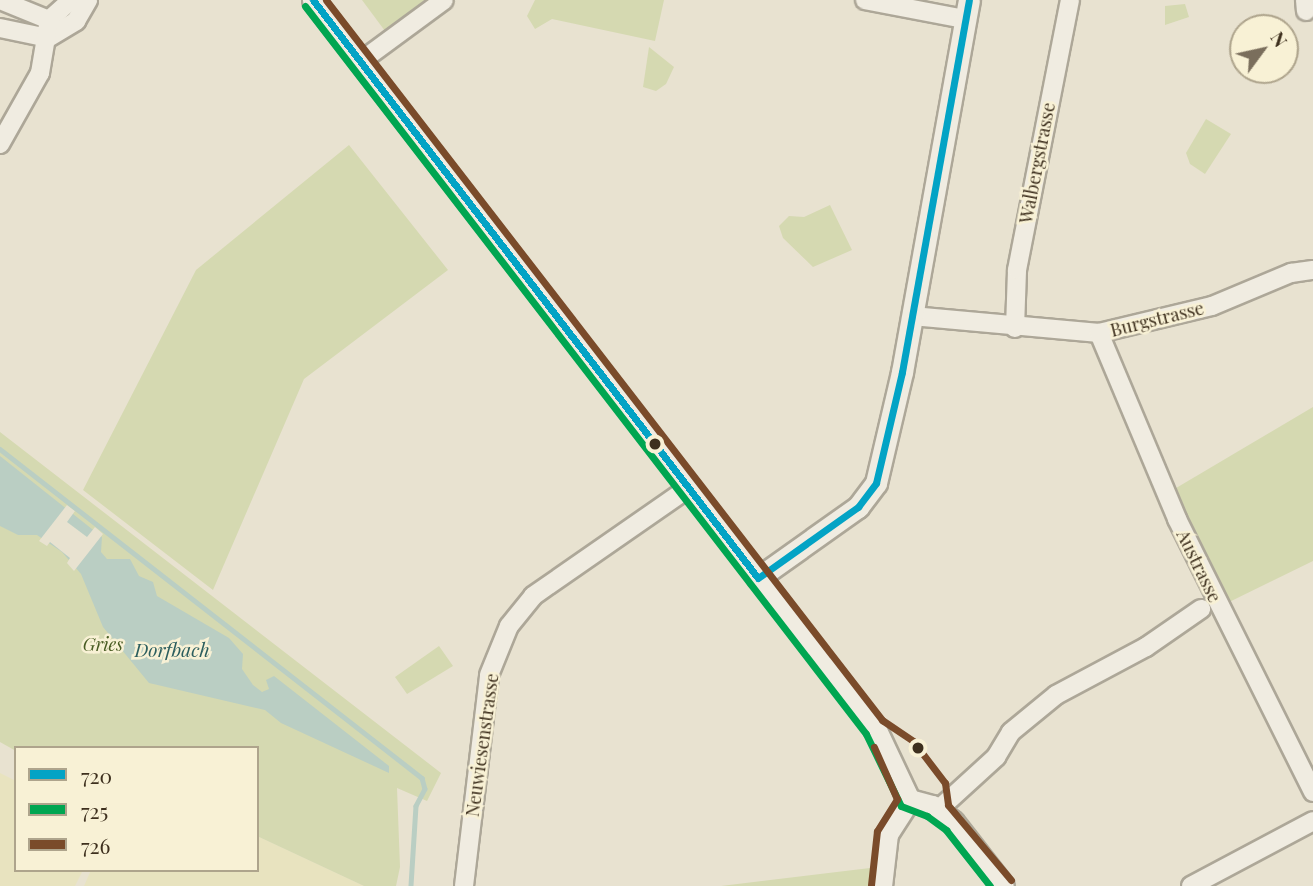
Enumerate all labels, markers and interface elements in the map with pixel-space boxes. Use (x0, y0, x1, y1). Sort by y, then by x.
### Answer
north arrow (1229, 14, 1299, 84)
text: N (1265, 26, 1295, 51)
street label: Walbergstrasse (1015, 101, 1059, 225)
street label: Burgstrasse (1108, 297, 1206, 341)
unlabelled marker (648, 437, 662, 451)
street label: Austrasse (1172, 526, 1226, 606)
park label: Gries (83, 633, 123, 655)
water label: Dorfbach (134, 639, 210, 661)
street label: Neuwiesenstrasse (461, 672, 503, 818)
unlabelled marker (911, 741, 925, 755)
legend (14, 746, 259, 872)
text: 720 (81, 761, 112, 789)
text: 725 (81, 796, 108, 824)
text: 726 (81, 831, 110, 859)

